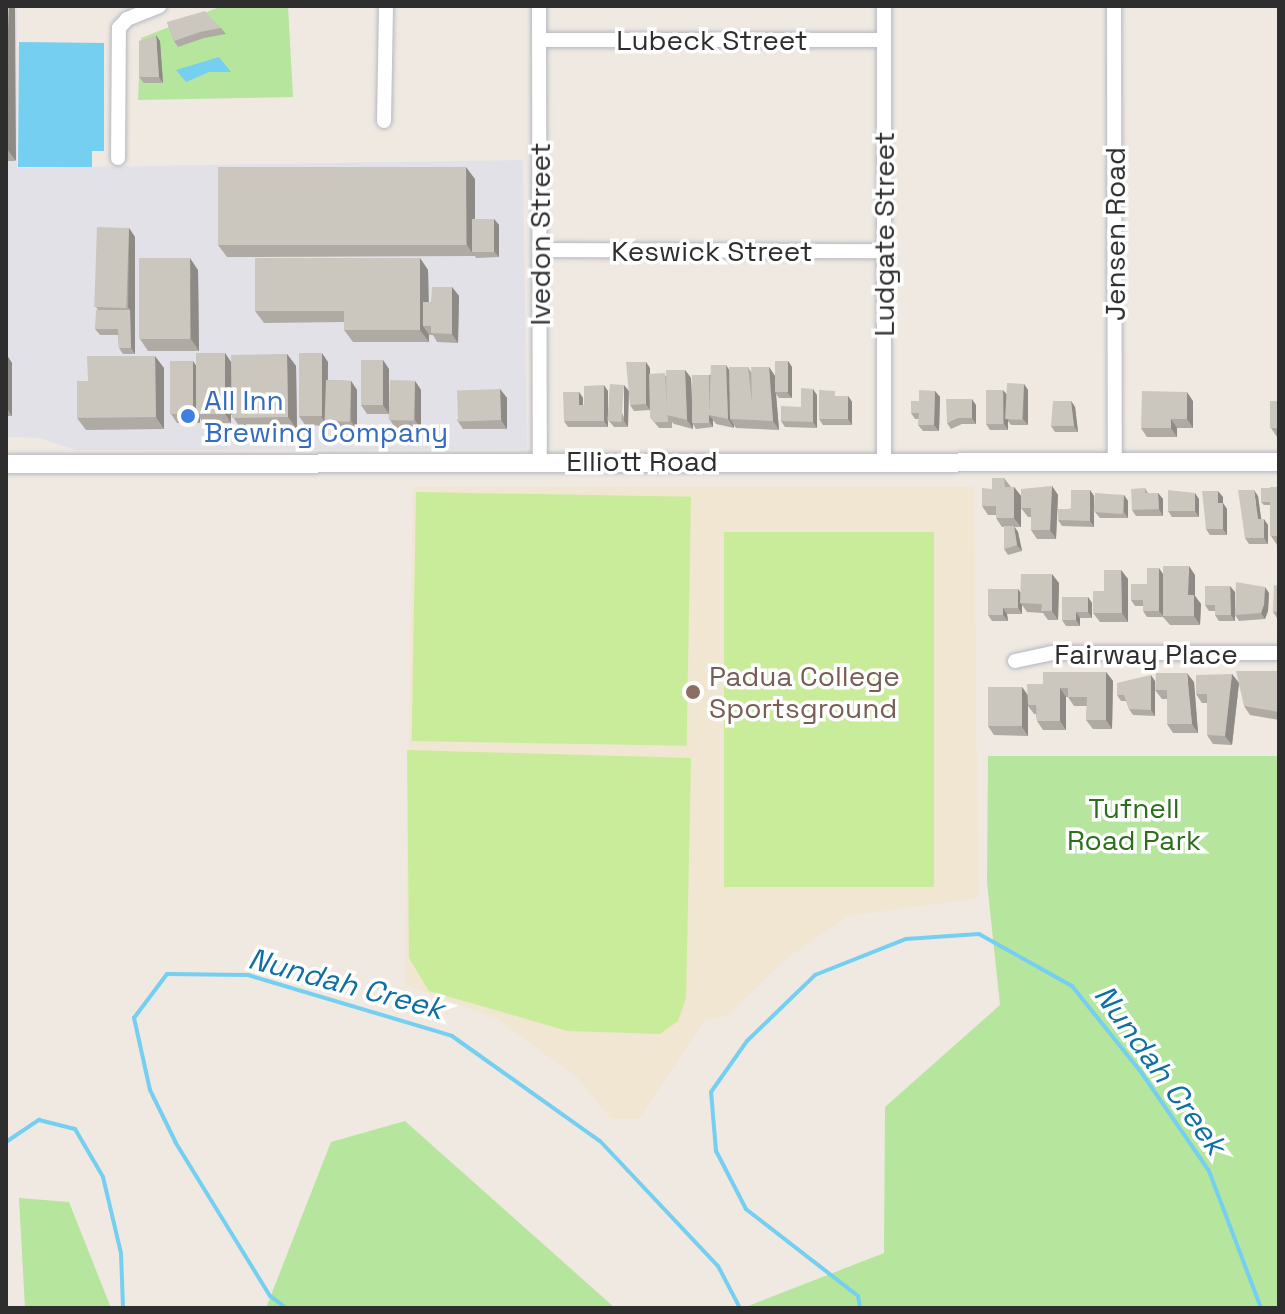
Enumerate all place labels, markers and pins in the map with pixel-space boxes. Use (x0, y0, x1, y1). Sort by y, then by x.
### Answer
place label: All Inn Brewing Company (204, 383, 448, 449)
marker: All Inn Brewing Company (179, 407, 197, 425)
place label: Padua College Sportsground (709, 659, 900, 725)
marker: Padua College Sportsground (684, 683, 702, 701)

